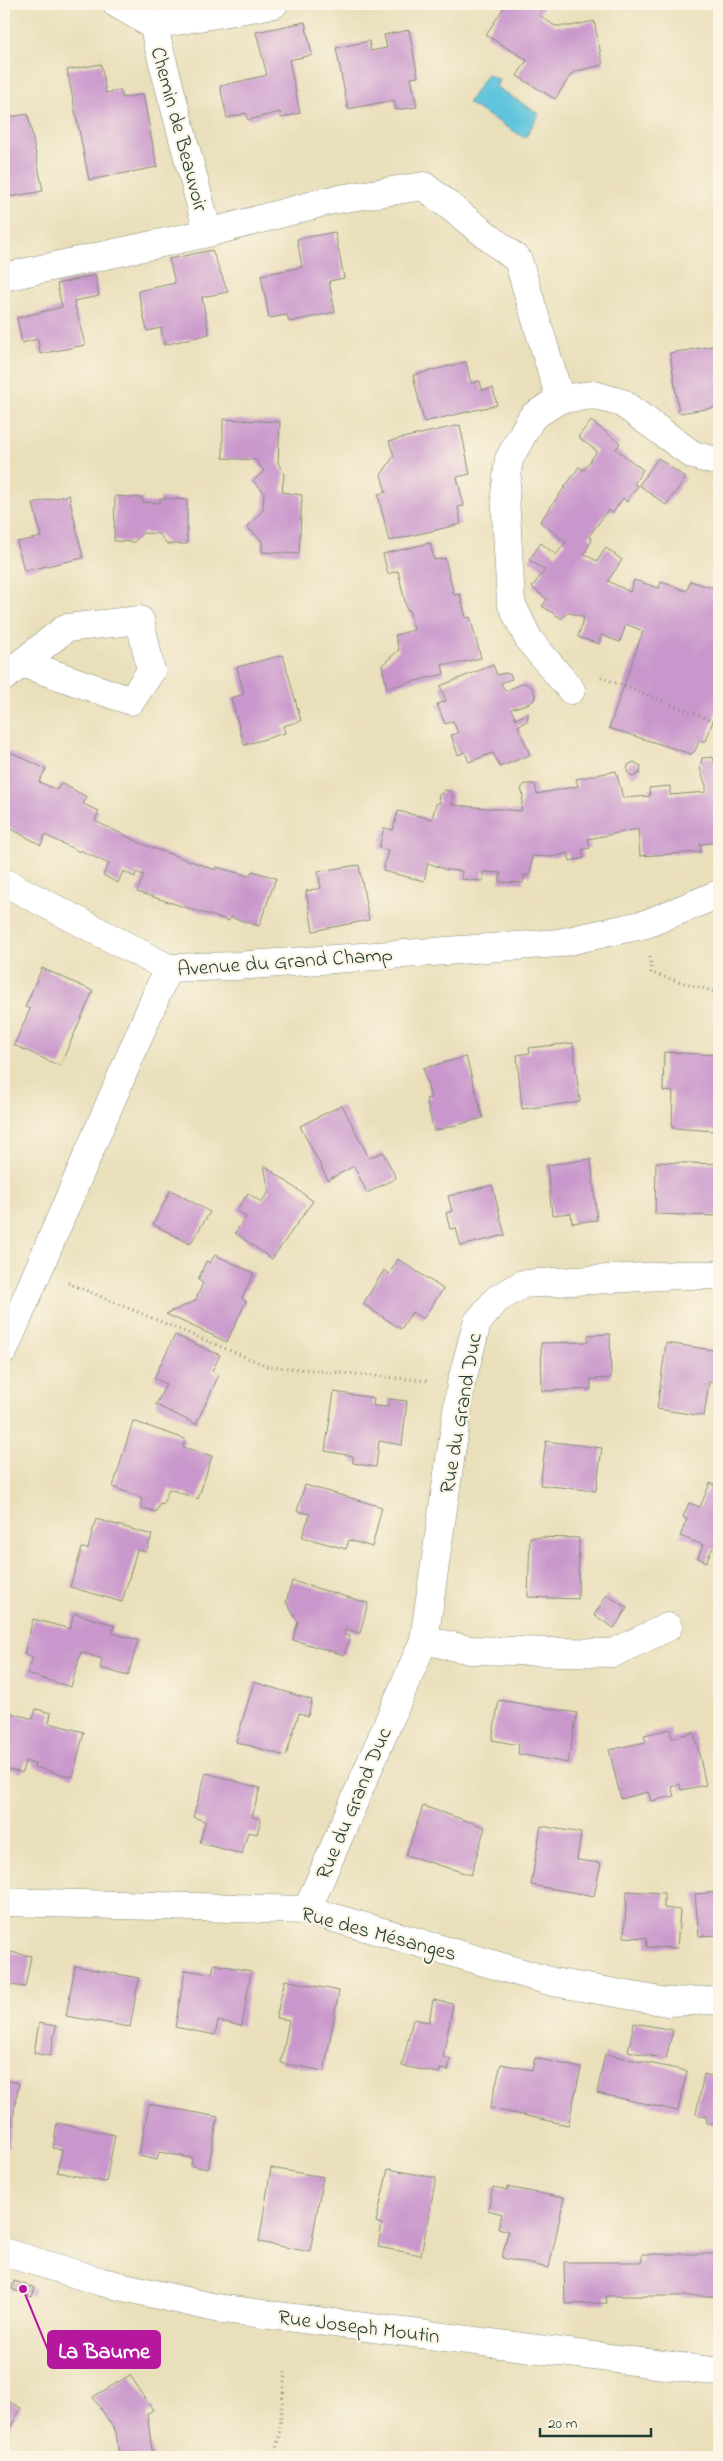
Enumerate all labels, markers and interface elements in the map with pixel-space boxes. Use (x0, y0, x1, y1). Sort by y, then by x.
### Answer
street label: Chemin de Beauvoir (142, 44, 215, 216)
street label: Avenue du Grand Champ (176, 940, 394, 985)
street label: Rue du Grand Duc (433, 1330, 491, 1496)
street label: Rue du Grand Duc (309, 1723, 401, 1884)
street label: Rue des Mésanges (297, 1900, 459, 1972)
street label: Rue Joseph Moutin (276, 2303, 441, 2353)
callout: La Baume (48, 2331, 160, 2368)
text: La Baume (58, 2337, 151, 2369)
scale bar (540, 2406, 652, 2438)
text: 20 m (548, 2413, 578, 2435)

